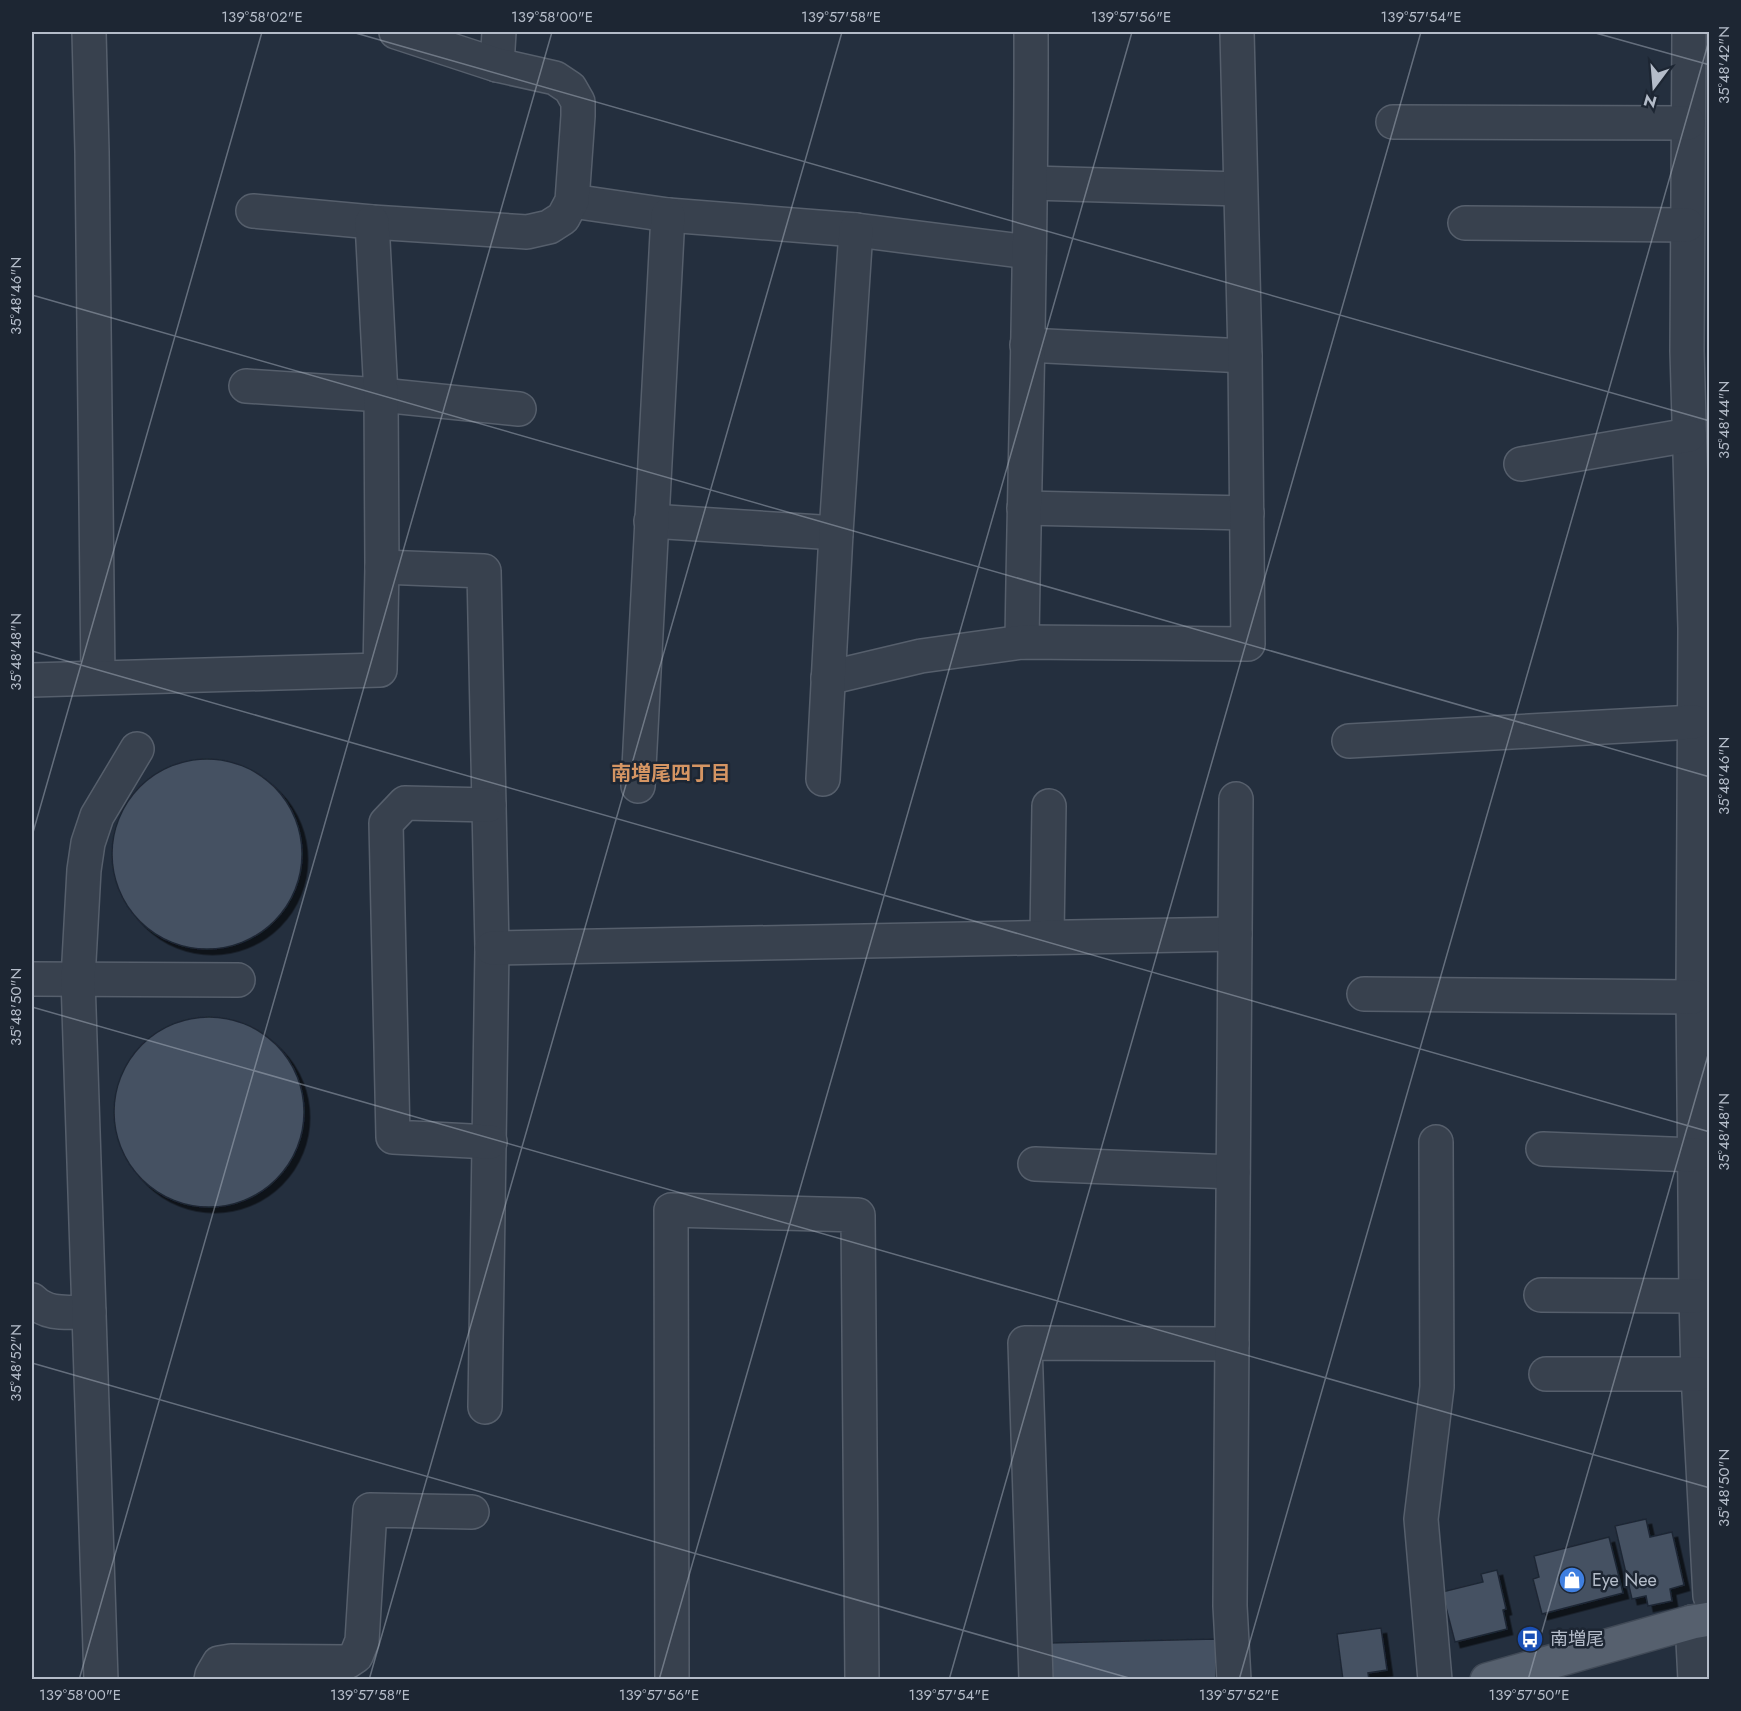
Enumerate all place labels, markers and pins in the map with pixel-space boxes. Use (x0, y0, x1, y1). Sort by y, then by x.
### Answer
shop icon: Eye Nee (1557, 1565, 1587, 1595)
place label: Eye Nee (1592, 1567, 1657, 1593)
bus stop icon: 南増尾 (1515, 1624, 1545, 1654)
place label: 南増尾 (1550, 1626, 1604, 1652)

